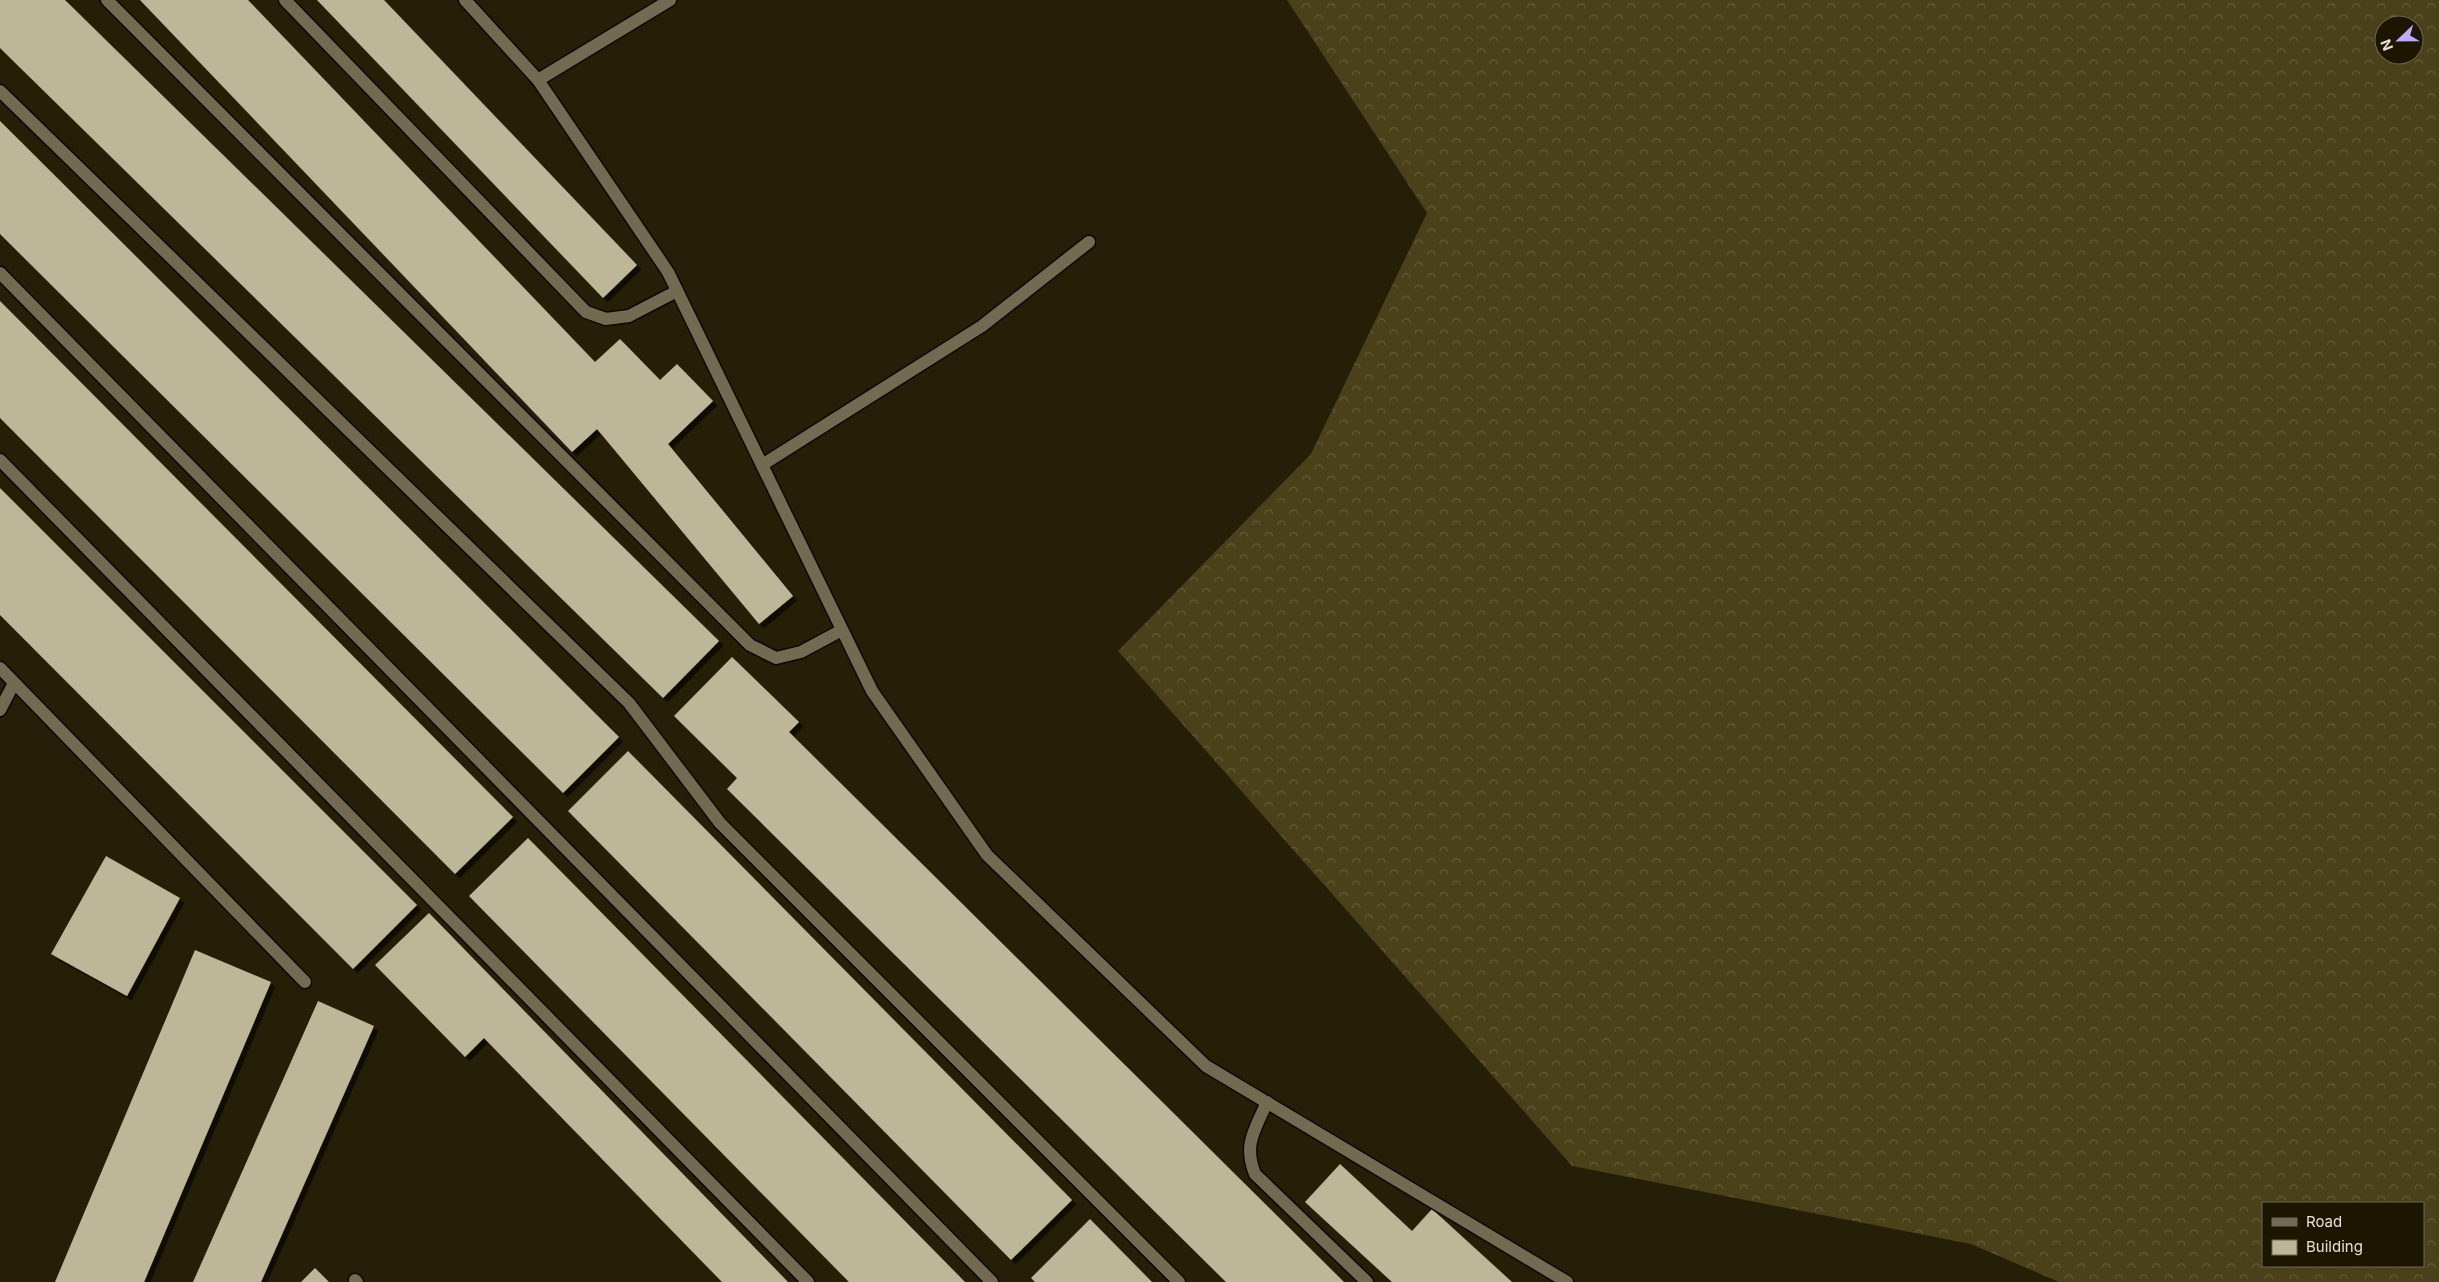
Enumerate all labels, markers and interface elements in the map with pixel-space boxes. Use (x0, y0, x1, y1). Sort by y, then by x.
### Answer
north arrow (2374, 15, 2424, 65)
text: N (2377, 37, 2396, 53)
legend (2262, 1202, 2424, 1267)
text: Road (2306, 1212, 2342, 1231)
text: Building (2306, 1237, 2363, 1256)

